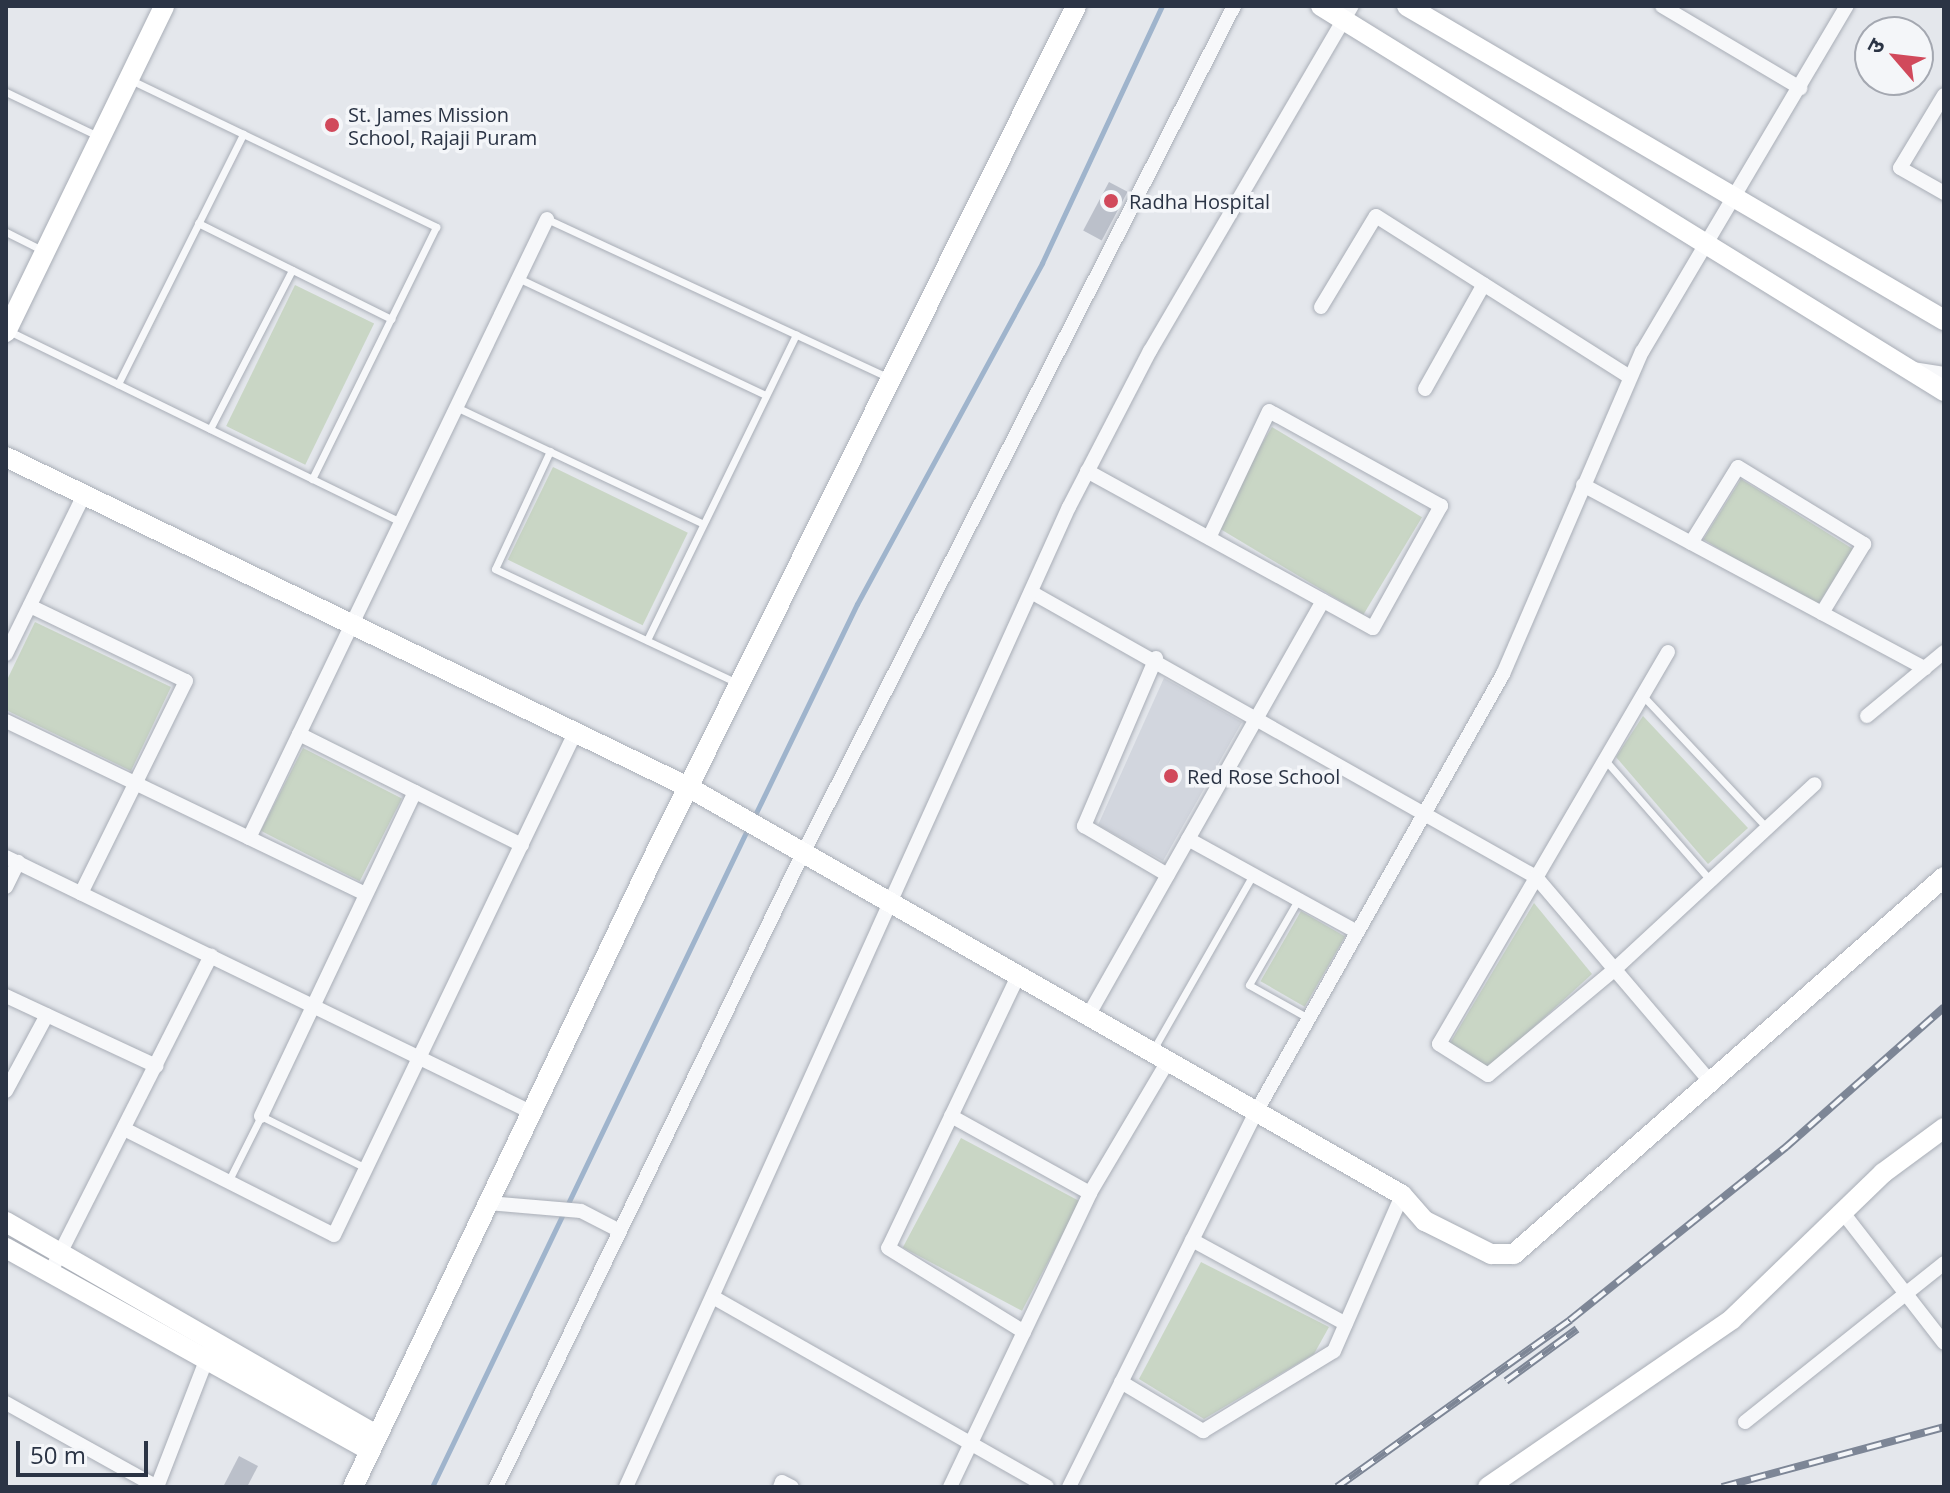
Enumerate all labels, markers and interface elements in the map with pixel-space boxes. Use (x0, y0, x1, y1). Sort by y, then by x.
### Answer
north arrow (1854, 16, 1934, 96)
text: उ (1858, 33, 1891, 58)
place label: St. James Mission School, Rajaji Puram (348, 102, 537, 149)
marker: St. James Mission School, Rajaji Puram (323, 116, 341, 134)
place label: Radha Hospital (1129, 189, 1270, 213)
marker: Radha Hospital (1100, 190, 1122, 212)
place label: Red Rose School (1187, 764, 1340, 788)
marker: Red Rose School (1162, 767, 1180, 785)
scale bar (20, 1425, 152, 1475)
text: 50 m (30, 1438, 86, 1471)

